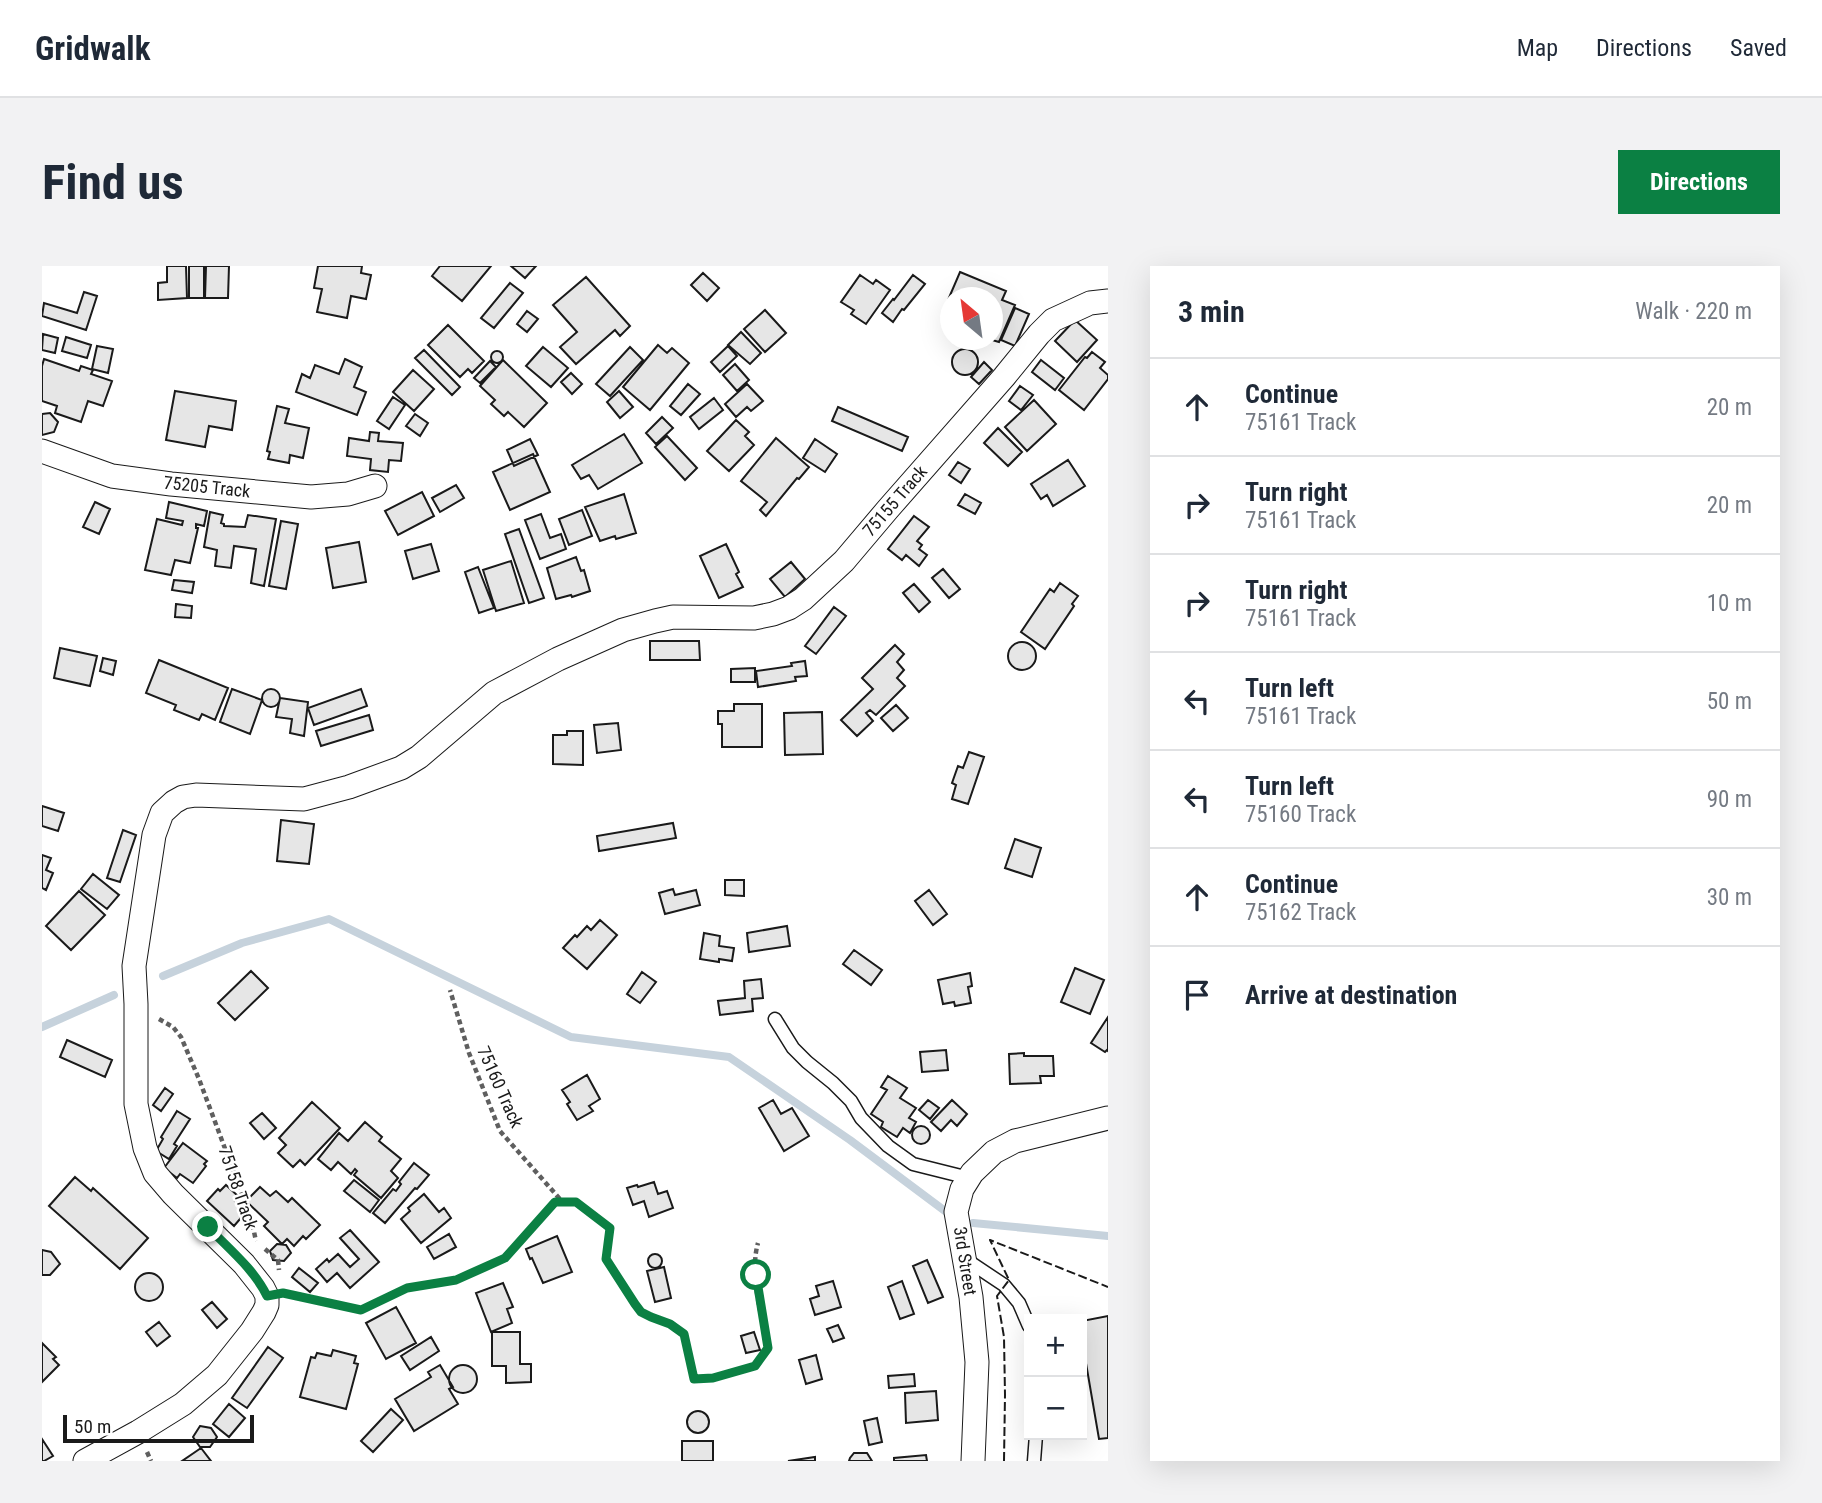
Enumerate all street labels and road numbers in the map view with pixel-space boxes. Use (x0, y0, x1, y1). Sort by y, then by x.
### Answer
street label: 75155 Track (858, 461, 931, 540)
street label: 75205 Track (163, 472, 251, 501)
street label: 75160 Track (473, 1043, 528, 1131)
street label: 75158 Track (214, 1143, 263, 1232)
street label: 3rd Street (950, 1225, 981, 1297)

